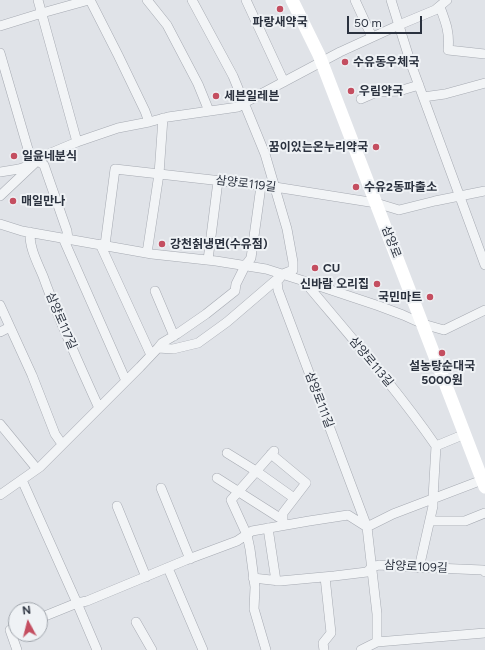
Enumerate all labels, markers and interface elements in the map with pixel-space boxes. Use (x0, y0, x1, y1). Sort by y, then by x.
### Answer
marker: 파랑새약국 (275, 4, 285, 14)
scale bar (349, 8, 424, 34)
place label: 파랑새약국 (252, 15, 308, 29)
text: 50 m (354, 16, 382, 30)
place label: 수유동우체국 (353, 55, 419, 69)
marker: 수유동우체국 (340, 57, 350, 67)
place label: 우림약국 (359, 84, 403, 98)
marker: 우림약국 (346, 86, 356, 96)
place label: 세븐일레븐 (224, 89, 279, 103)
marker: 세븐일레븐 (211, 91, 221, 101)
place label: 꿈이있는온누리약국 (269, 140, 368, 154)
marker: 꿈이있는온누리약국 (371, 142, 381, 152)
place label: 일윤네분식 (22, 149, 77, 163)
marker: 일윤네분식 (9, 151, 19, 161)
street label: 삼양로119길 (215, 173, 277, 195)
place label: 수유2동파출소 (364, 180, 437, 194)
marker: 수유2동파출소 (351, 182, 361, 192)
place label: 매일만나 (21, 194, 65, 208)
marker: 매일만나 (8, 196, 18, 206)
street label: 삼양로 (378, 224, 404, 260)
place label: 강천칡냉면(수유점) (170, 237, 267, 251)
marker: 강천칡냉면(수유점) (157, 239, 167, 249)
place label: CU (323, 261, 340, 275)
marker: CU (310, 263, 320, 273)
place label: 신바람 오리집 (300, 277, 369, 291)
marker: 신바람 오리집 (372, 279, 382, 289)
street label: 삼양로117길 (43, 290, 79, 352)
place label: 국민마트 (378, 290, 422, 304)
marker: 국민마트 (425, 292, 435, 302)
street label: 삼양로113길 (346, 334, 396, 390)
marker: 설농탕순대국 5000원 (437, 348, 447, 358)
place label: 설농탕순대국 5000원 (409, 359, 475, 387)
street label: 삼양로111길 (302, 370, 336, 430)
street label: 삼양로109길 (384, 558, 448, 576)
north arrow (8, 602, 48, 642)
text: N (22, 604, 32, 618)

